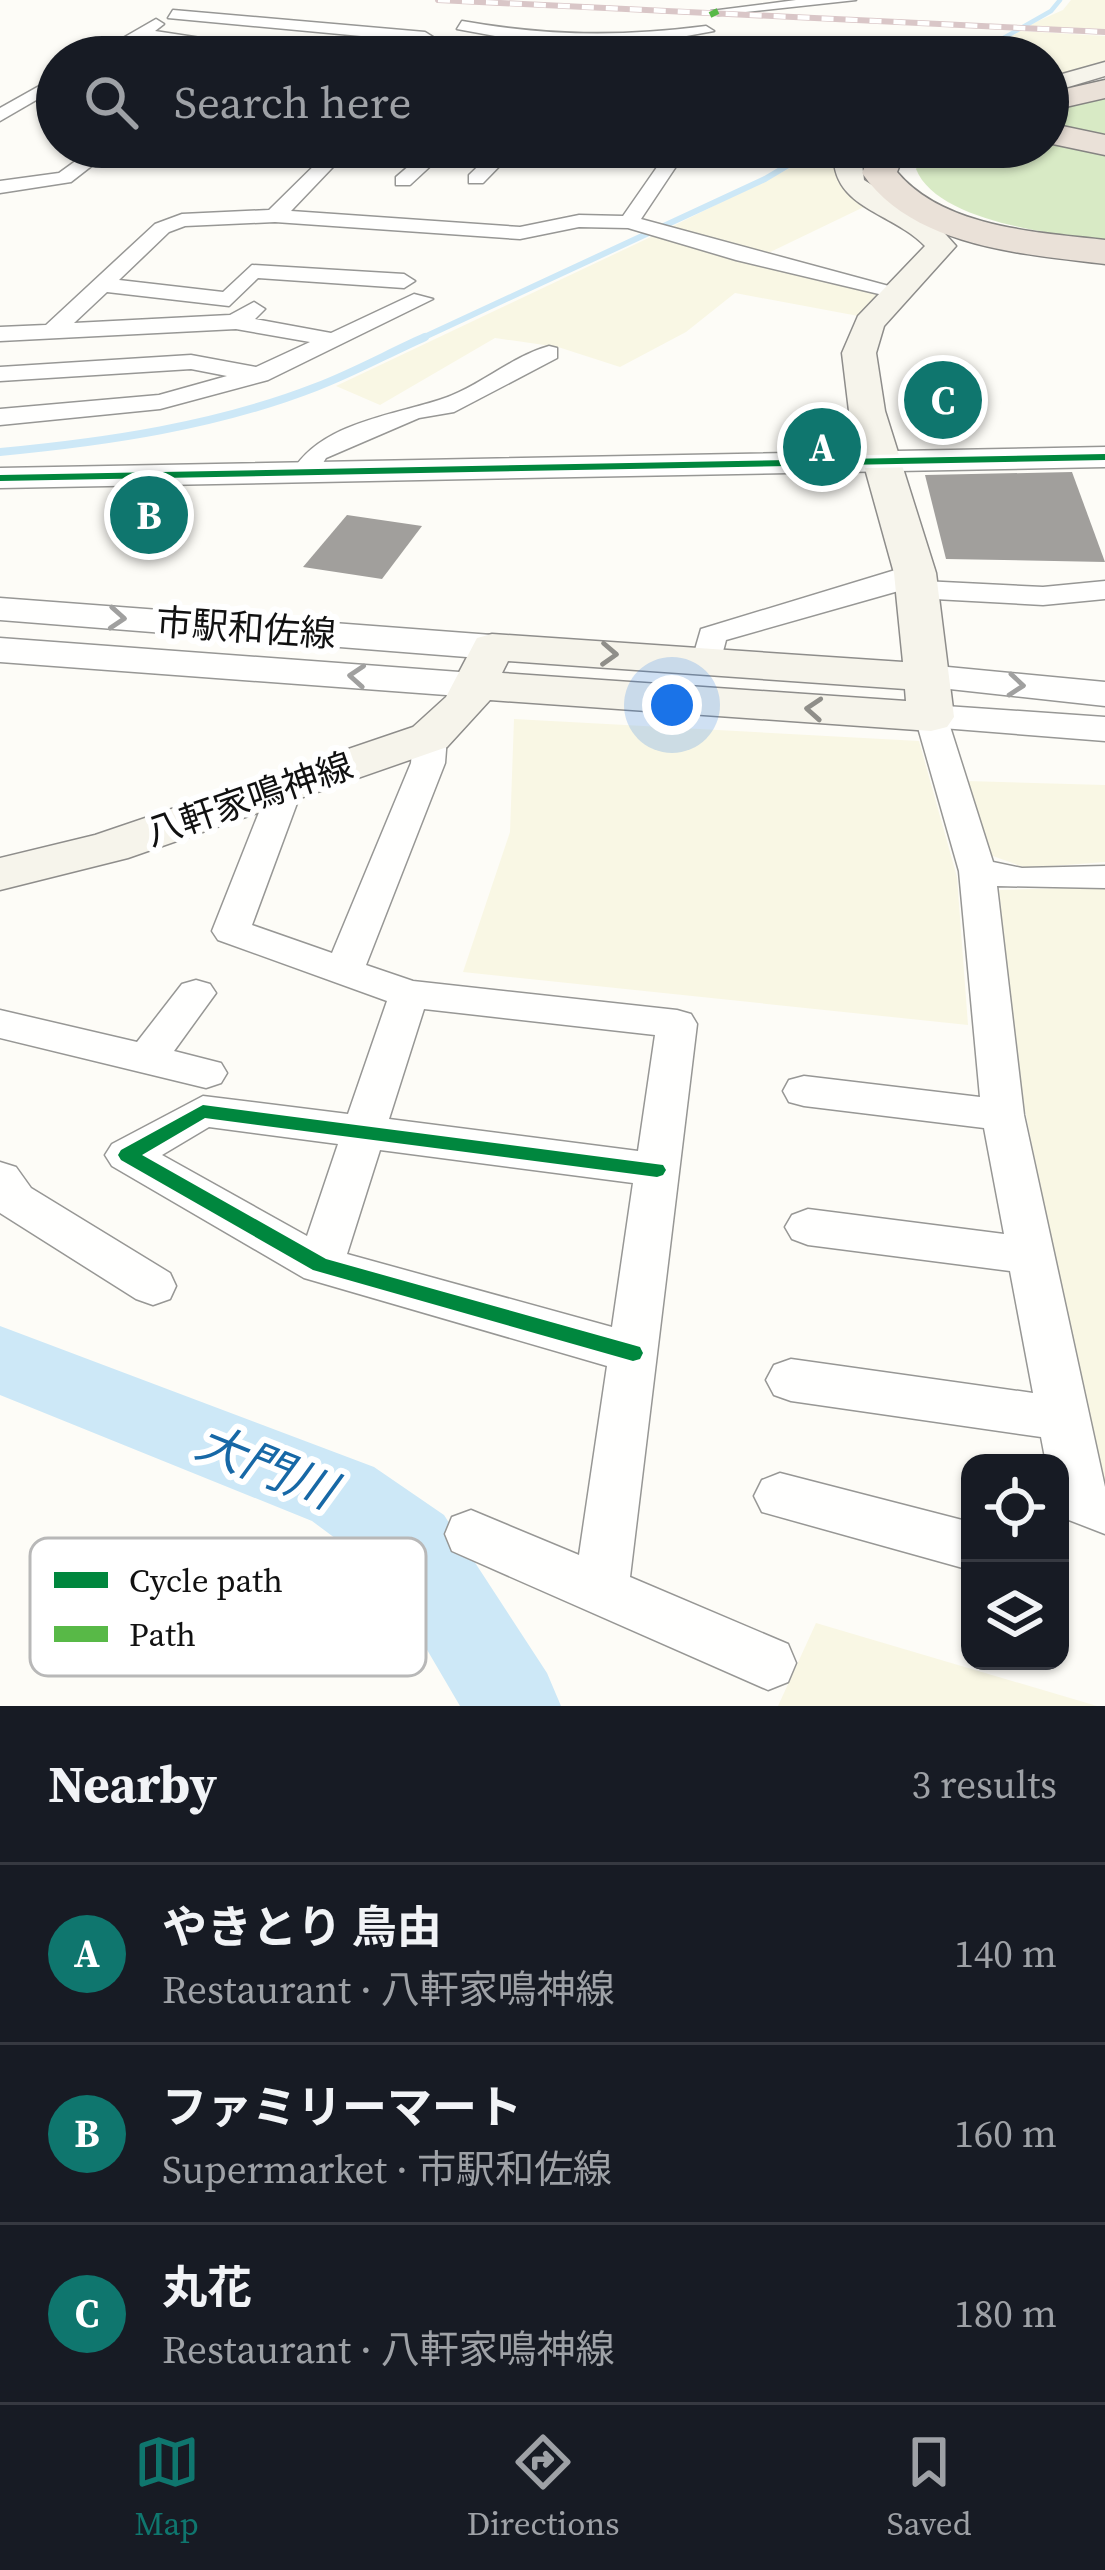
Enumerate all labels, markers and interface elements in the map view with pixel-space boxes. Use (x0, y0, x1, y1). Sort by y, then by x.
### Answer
search box (36, 36, 1069, 168)
icon: search (78, 69, 144, 135)
text: Search here (174, 71, 411, 133)
pin: C (904, 355, 982, 445)
pin: A (783, 402, 861, 492)
pin: B (110, 470, 188, 560)
street label: 市駅和佐線 (155, 597, 337, 659)
one-way arrow (108, 605, 127, 631)
one-way arrow (600, 640, 619, 666)
one-way arrow (347, 664, 366, 690)
one-way arrow (1007, 672, 1026, 698)
your location (642, 675, 702, 735)
one-way arrow (804, 697, 823, 723)
street label: 八軒家鳴神線 (139, 741, 359, 857)
water label: 大門川 (187, 1408, 350, 1525)
map controls (961, 1454, 1069, 1670)
button: locate (961, 1454, 1069, 1562)
legend (30, 1538, 426, 1676)
text: Cycle path (129, 1558, 283, 1603)
button: layers (961, 1562, 1069, 1670)
text: Path (129, 1612, 196, 1657)
text: Nearby (48, 1749, 217, 1819)
text: 3 results (912, 1758, 1057, 1811)
text: やきとり 鳥由 (162, 1896, 442, 1958)
text: A (74, 1927, 100, 1980)
text: 140 m (954, 1927, 1057, 1980)
text: Restaurant · 八軒家鳴神線 (162, 1963, 615, 2016)
text: ファミリーマート (162, 2076, 522, 2138)
text: B (74, 2107, 100, 2160)
text: 160 m (954, 2107, 1057, 2160)
text: Supermarket · 市駅和佐線 (162, 2143, 612, 2196)
text: 丸花 (162, 2256, 252, 2318)
text: C (75, 2287, 99, 2340)
text: 180 m (954, 2287, 1057, 2340)
text: Restaurant · 八軒家鳴神線 (162, 2323, 615, 2376)
tab: Map (134, 2429, 200, 2546)
tab: Directions (467, 2429, 620, 2546)
tab: Saved (887, 2429, 971, 2546)

